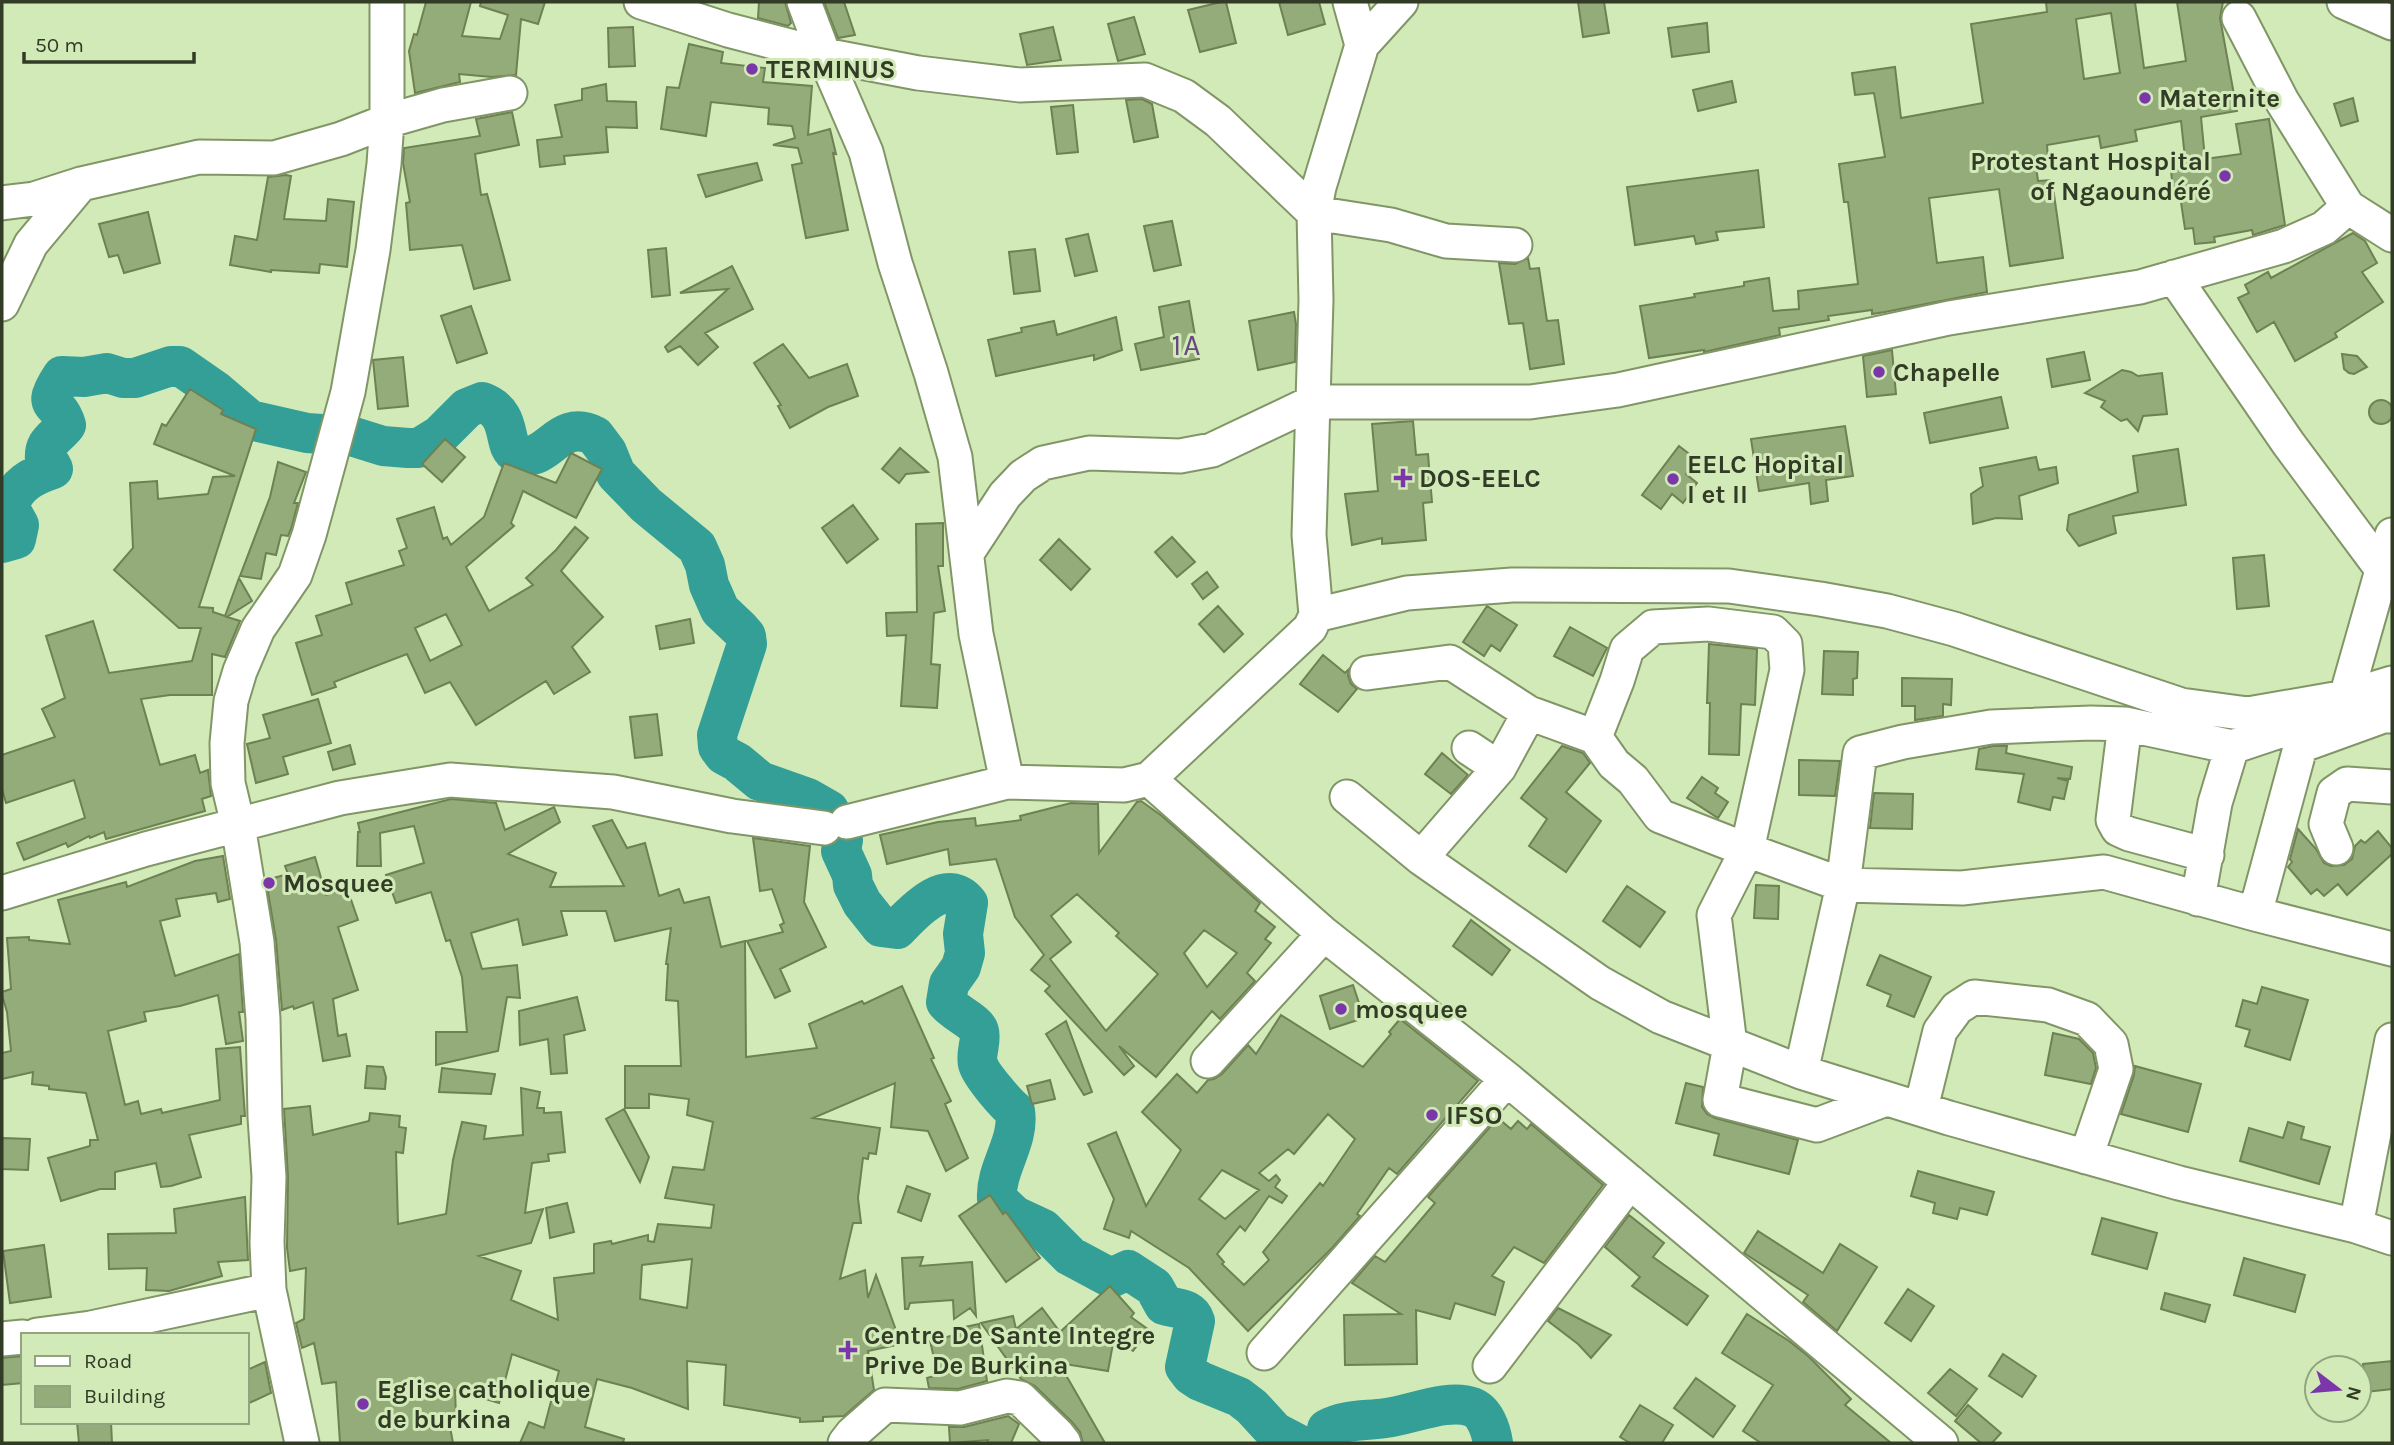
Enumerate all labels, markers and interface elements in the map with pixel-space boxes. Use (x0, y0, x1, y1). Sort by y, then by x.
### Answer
scale bar (24, 21, 194, 65)
text: 50 m (35, 33, 84, 57)
place label: TERMINUS (766, 54, 896, 85)
marker: TERMINUS (744, 61, 760, 77)
place label: Maternite (2159, 83, 2280, 114)
marker: Maternite (2137, 90, 2153, 106)
place label: Protestant Hospital of Ngaoundéré (1970, 146, 2211, 207)
marker: Protestant Hospital of Ngaoundéré (2217, 168, 2233, 184)
district label: 1A (1171, 327, 1203, 363)
place label: Chapelle (1893, 357, 2000, 388)
marker: Chapelle (1871, 364, 1887, 380)
place label: EELC Hopital I et II (1687, 449, 1844, 510)
place label: DOS-EELC (1419, 463, 1541, 494)
marker: DOS-EELC (1393, 468, 1413, 488)
marker: EELC Hopital I et II (1665, 471, 1681, 487)
place label: Mosquee (283, 868, 394, 899)
marker: Mosquee (261, 875, 277, 891)
place label: mosquee (1355, 994, 1468, 1025)
marker: mosquee (1333, 1001, 1349, 1017)
place label: IFSO (1446, 1100, 1502, 1131)
marker: IFSO (1424, 1107, 1440, 1123)
place label: Centre De Sante Integre Prive De Burkina (864, 1320, 1155, 1381)
legend (21, 1333, 248, 1424)
marker: Centre De Sante Integre Prive De Burkina (838, 1340, 858, 1360)
text: Road (84, 1349, 132, 1373)
north arrow (2303, 1354, 2373, 1424)
place label: Eglise catholique de burkina (377, 1374, 590, 1435)
text: Building (84, 1384, 165, 1408)
text: N (2341, 1384, 2366, 1403)
marker: Eglise catholique de burkina (355, 1396, 371, 1412)

